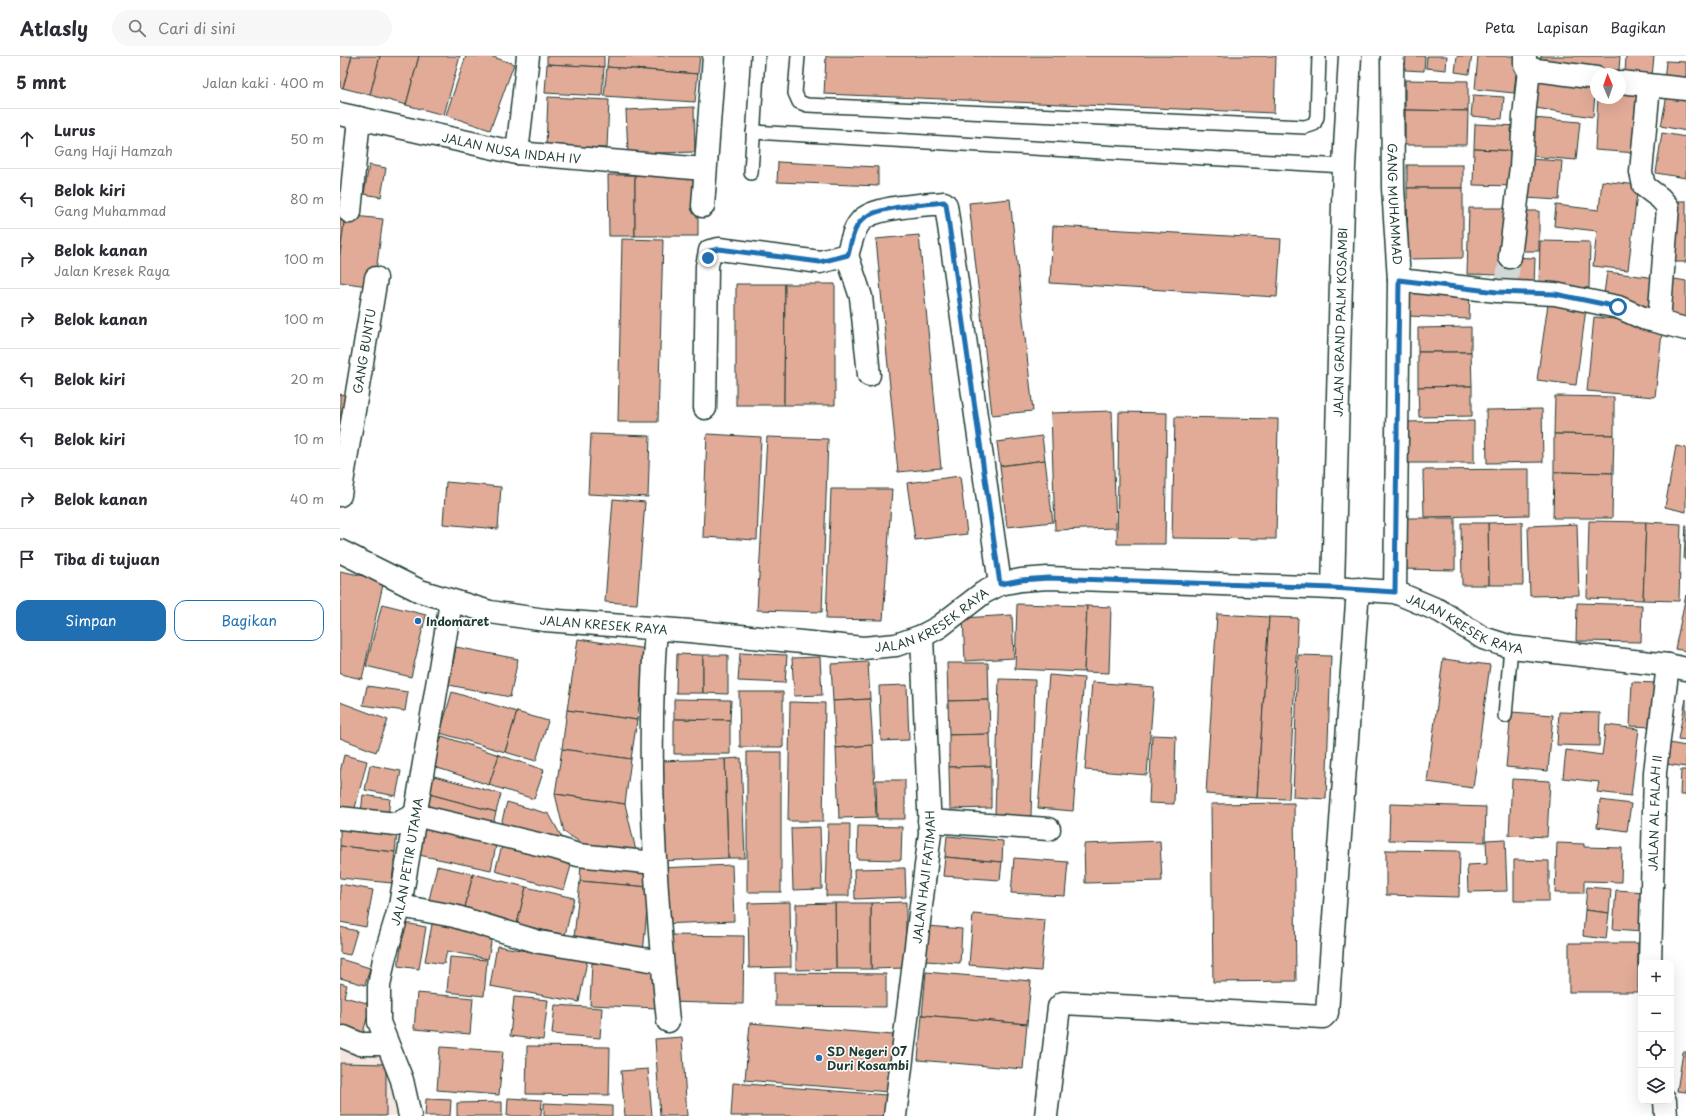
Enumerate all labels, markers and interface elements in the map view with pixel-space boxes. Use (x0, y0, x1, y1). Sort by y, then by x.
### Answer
search box (112, 10, 392, 46)
text: Atlasly (20, 14, 88, 42)
text: Cari di sini (158, 16, 235, 39)
icon: search (126, 17, 148, 39)
text: Peta (1485, 17, 1515, 38)
text: Lapisan (1537, 17, 1588, 38)
text: Bagikan (1610, 17, 1666, 38)
north arrow (1590, 68, 1626, 104)
text: 5 mnt (16, 69, 67, 95)
text: Jalan kaki · 400 m (202, 73, 324, 92)
text: Lurus (54, 118, 95, 141)
icon: ahead (16, 128, 38, 150)
street label: JALAN NUSA INDAH IV (440, 128, 582, 167)
text: 50 m (290, 129, 324, 148)
text: Gang Haji Hamzah (54, 141, 173, 160)
street label: GANG MUHAMMAD (1384, 143, 1407, 265)
text: Belok kiri (54, 178, 125, 201)
icon: left (16, 188, 38, 210)
text: 80 m (290, 189, 324, 208)
text: Gang Muhammad (54, 201, 166, 220)
street label: JALAN GRAND PALM KOSAMBI (1328, 227, 1351, 417)
text: Belok kanan (54, 238, 148, 261)
icon: right (16, 248, 38, 270)
text: 100 m (284, 249, 324, 268)
route end (699, 249, 717, 267)
text: Jalan Kresek Raya (54, 261, 170, 280)
route start (1609, 298, 1627, 316)
text: Belok kanan (54, 307, 148, 330)
street label: GANG BUNTU (348, 307, 380, 395)
icon: right (16, 308, 38, 330)
text: 100 m (284, 309, 324, 328)
text: Belok kiri (54, 367, 125, 390)
icon: left (16, 368, 38, 390)
text: 20 m (290, 369, 324, 388)
text: Belok kiri (54, 427, 125, 450)
icon: left (16, 428, 38, 450)
text: 10 m (294, 429, 324, 448)
text: Belok kanan (54, 487, 148, 510)
icon: right (16, 488, 38, 510)
text: 40 m (290, 489, 324, 508)
text: Tiba di tujuan (54, 547, 160, 570)
icon: arrive (16, 548, 38, 570)
street label: JALAN KRESEK RAYA (874, 583, 992, 656)
street label: JALAN KRESEK RAYA (1404, 589, 1524, 657)
button: Simpan (16, 600, 166, 641)
button: Bagikan (174, 600, 324, 641)
street label: JALAN KRESEK RAYA (539, 610, 668, 638)
place label: Indomaret (426, 612, 490, 630)
marker: Indomaret (413, 616, 423, 626)
street label: JALAN AL FALAH II (1643, 754, 1666, 871)
street label: JALAN PETIR UTAMA (386, 796, 427, 928)
street label: JALAN HAJI FATIMAH (907, 810, 940, 944)
map controls (1638, 960, 1674, 1104)
button: + (1638, 960, 1674, 996)
button: − (1638, 996, 1674, 1032)
button: locate (1638, 1032, 1674, 1068)
place label: SD Negeri 07 Duri Kosambi (827, 1042, 909, 1074)
marker: SD Negeri 07 Duri Kosambi (814, 1053, 824, 1063)
button: layers (1638, 1068, 1674, 1104)

